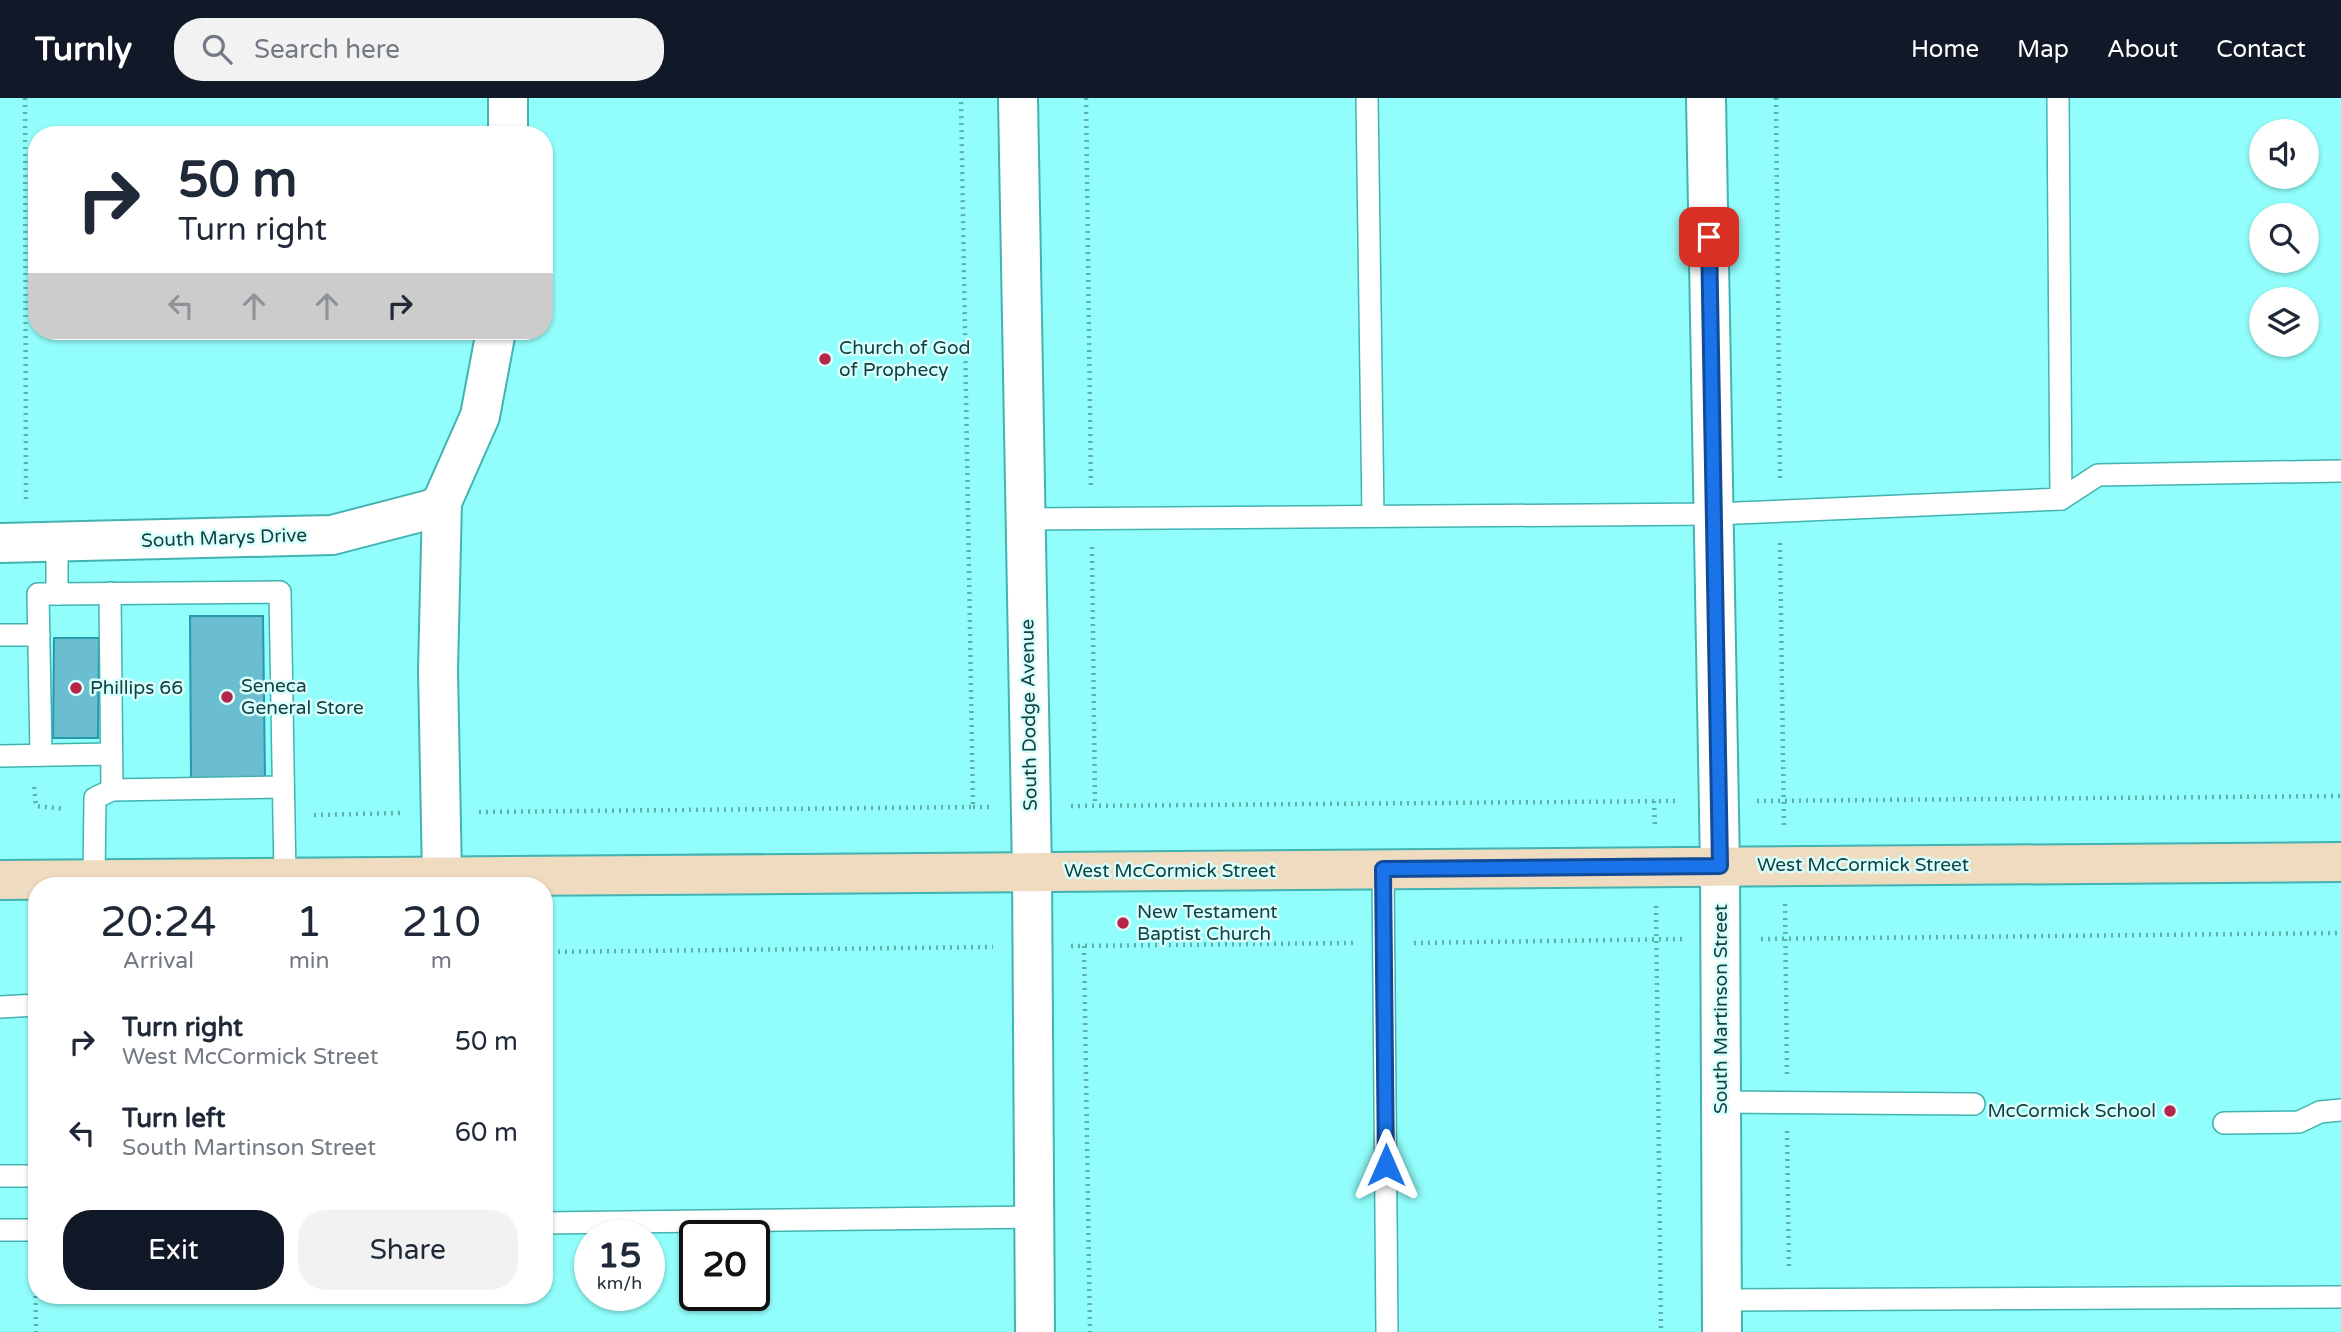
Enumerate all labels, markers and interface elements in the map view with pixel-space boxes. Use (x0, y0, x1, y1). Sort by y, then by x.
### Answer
search box (174, 18, 664, 81)
text: Turnly (35, 30, 132, 69)
icon: search (198, 30, 236, 68)
text: Search here (254, 34, 400, 65)
text: Home (1911, 35, 1979, 64)
text: Map (2017, 35, 2069, 64)
text: About (2107, 35, 2178, 64)
text: Contact (2216, 35, 2306, 64)
map controls (2249, 119, 2319, 357)
button: sound (2249, 119, 2319, 189)
text: 50 m (178, 151, 297, 210)
icon: right (63, 154, 154, 245)
button: search (2249, 203, 2319, 273)
pin (1679, 207, 1739, 267)
text: Turn right (178, 211, 327, 249)
icon: arrive (1690, 218, 1728, 256)
icon: left (162, 287, 200, 325)
icon: ahead (235, 287, 273, 325)
icon: ahead (308, 287, 346, 325)
icon: right (381, 287, 419, 325)
button: layers (2249, 287, 2319, 357)
place label: Church of God of Prophecy (839, 337, 970, 381)
marker: Church of God of Prophecy (817, 351, 833, 367)
street label: South Marys Drive (141, 524, 307, 552)
street label: South Dodge Avenue (1016, 619, 1042, 811)
place label: Seneca General Store (241, 675, 364, 719)
place label: Phillips 66 (90, 677, 183, 699)
marker: Phillips 66 (68, 680, 84, 696)
marker: Seneca General Store (219, 689, 235, 705)
street label: West McCormick Street (1757, 854, 1969, 876)
street label: West McCormick Street (1064, 860, 1276, 882)
text: 20:24 (100, 897, 217, 948)
text: 1 (296, 897, 322, 948)
text: 210 (402, 897, 481, 948)
place label: New Testament Baptist Church (1137, 901, 1278, 945)
street label: South Martinson Street (1710, 904, 1732, 1114)
marker: New Testament Baptist Church (1115, 915, 1131, 931)
text: Arrival (123, 947, 194, 975)
text: min (289, 947, 330, 975)
text: m (431, 947, 452, 975)
text: Turn right (122, 1012, 243, 1043)
icon: right (63, 1023, 101, 1061)
text: 50 m (455, 1026, 518, 1057)
text: West McCormick Street (122, 1043, 379, 1071)
place label: McCormick School (1987, 1100, 2156, 1122)
text: Turn left (122, 1103, 225, 1134)
marker: McCormick School (2162, 1103, 2178, 1119)
icon: left (63, 1114, 101, 1152)
text: 60 m (455, 1117, 518, 1148)
position arrow (1349, 1128, 1423, 1202)
text: South Martinson Street (122, 1134, 376, 1162)
button: Exit (63, 1210, 284, 1290)
button: Share (298, 1210, 518, 1290)
speed limit sign: 20 (679, 1220, 770, 1311)
text: 15 (598, 1235, 641, 1277)
text: km/h (597, 1272, 642, 1294)

